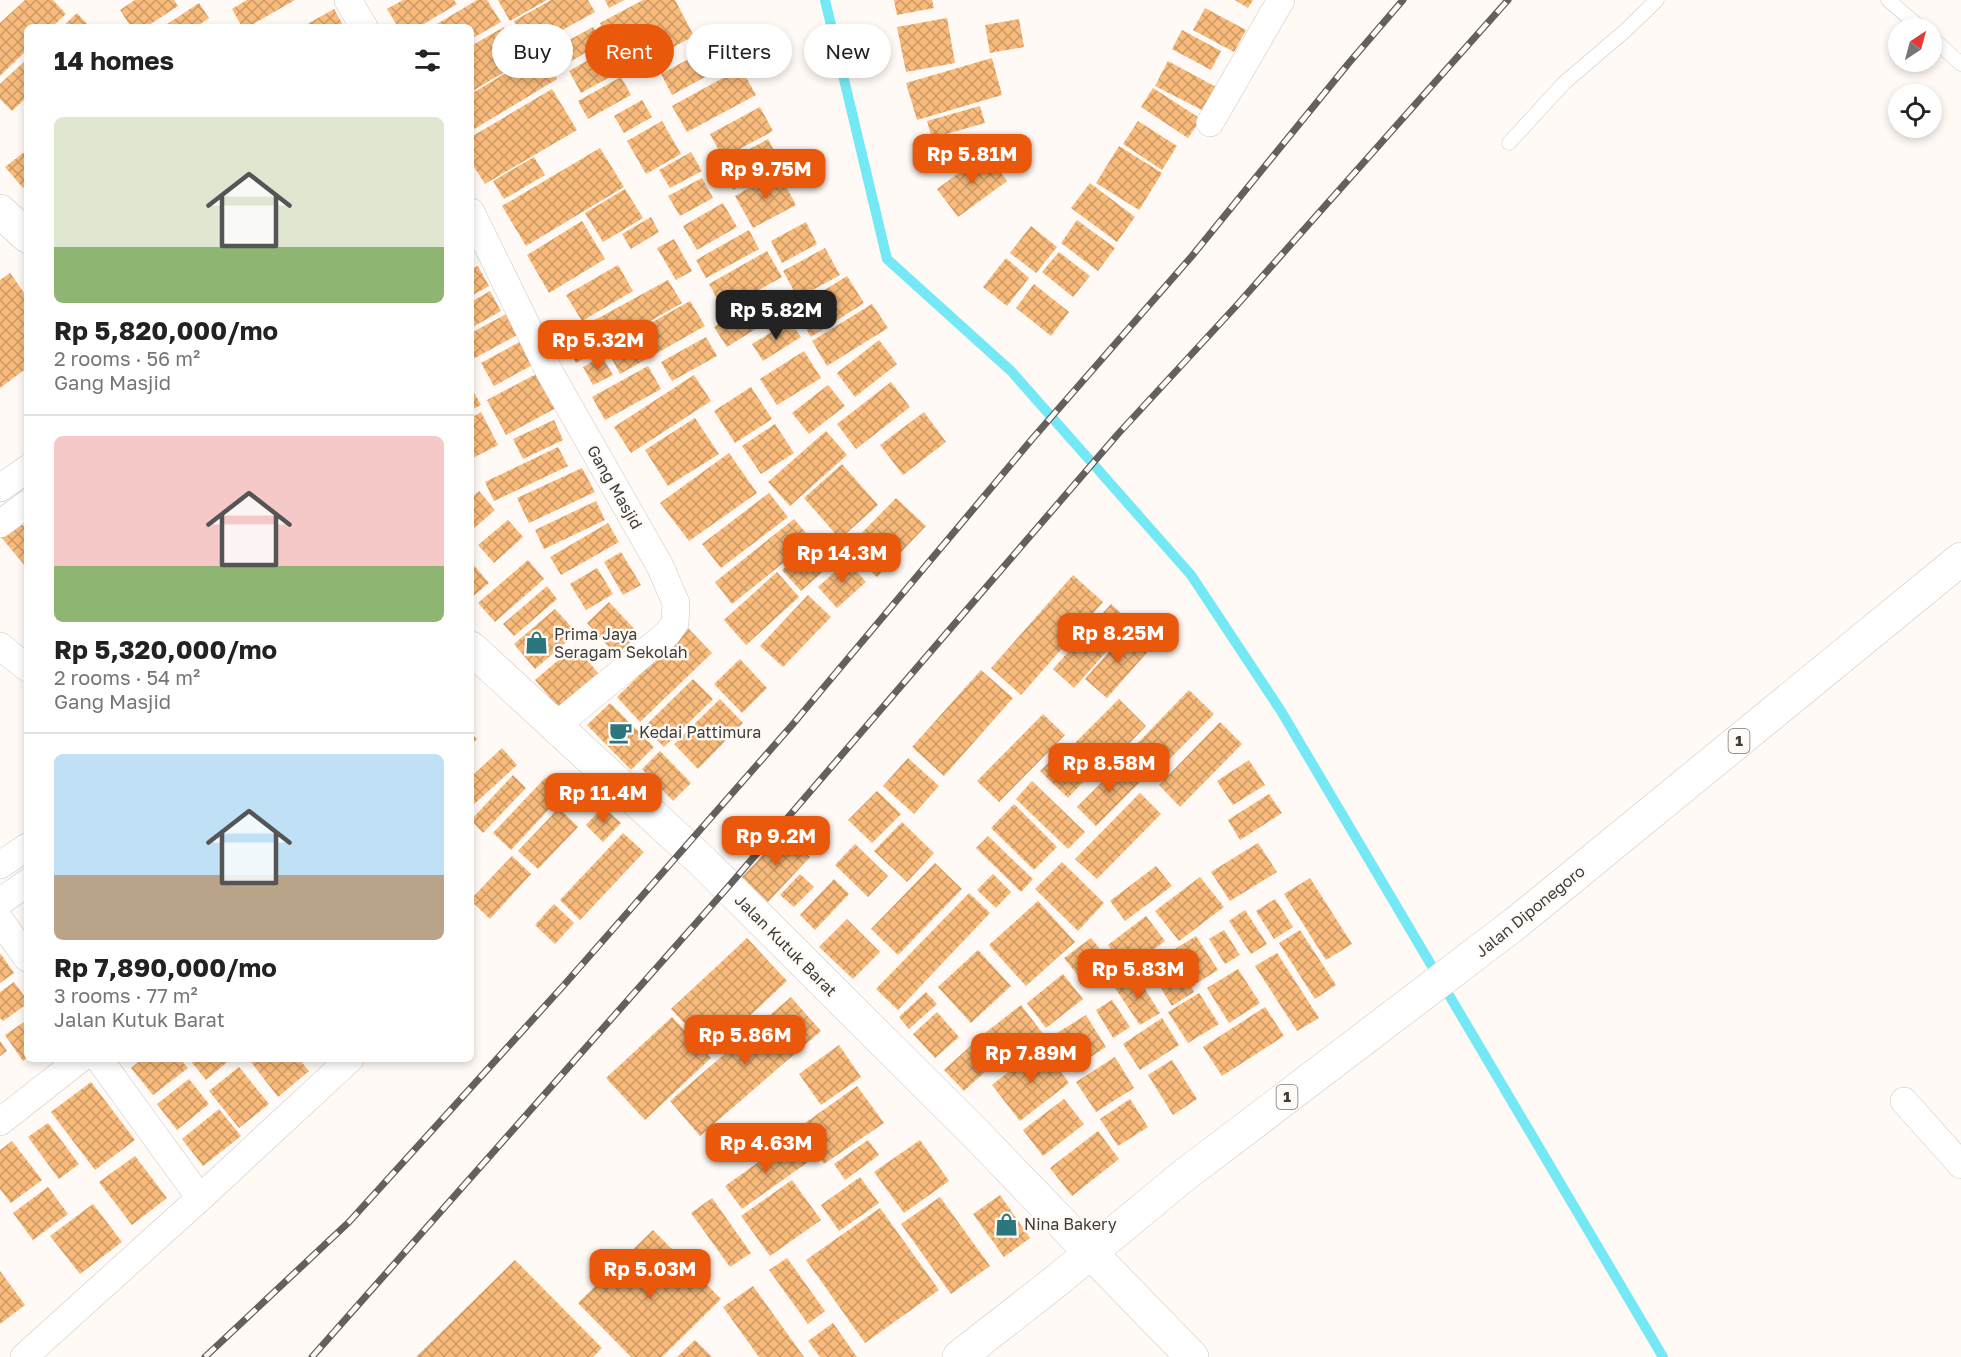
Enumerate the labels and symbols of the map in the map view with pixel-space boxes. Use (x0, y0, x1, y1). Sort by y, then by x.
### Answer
north arrow (1888, 18, 1942, 72)
pin: Rp 5.81M (910, 134, 1034, 185)
pin: Rp 9.75M (704, 149, 828, 200)
pin: Rp 5.82M (714, 290, 838, 341)
pin: Rp 5.32M (536, 320, 660, 371)
street label: Gang Masjid (583, 441, 647, 533)
pin: Rp 14.3M (780, 533, 904, 584)
pin: Rp 8.25M (1056, 613, 1180, 664)
place label: Prima Jaya Seragam Sekolah (554, 624, 688, 662)
shop icon: Prima Jaya Seragam Sekolah (523, 630, 549, 656)
cafe icon: Kedai Pattimura (608, 719, 634, 745)
place label: Kedai Pattimura (639, 722, 761, 742)
road number: 1 (1728, 729, 1750, 753)
pin: Rp 8.58M (1047, 743, 1171, 794)
pin: Rp 11.4M (541, 773, 665, 824)
pin: Rp 9.2M (721, 816, 831, 867)
street label: Jalan Diponegoro (1471, 861, 1589, 961)
street label: Jalan Kutuk Barat (731, 890, 841, 1000)
pin: Rp 5.83M (1076, 949, 1200, 1000)
pin: Rp 5.86M (683, 1015, 807, 1066)
pin: Rp 7.89M (969, 1033, 1093, 1084)
road number: 1 (1276, 1085, 1298, 1109)
pin: Rp 4.63M (704, 1123, 828, 1174)
shop icon: Nina Bakery (993, 1211, 1019, 1237)
place label: Nina Bakery (1024, 1214, 1117, 1234)
pin: Rp 5.03M (588, 1249, 712, 1300)

